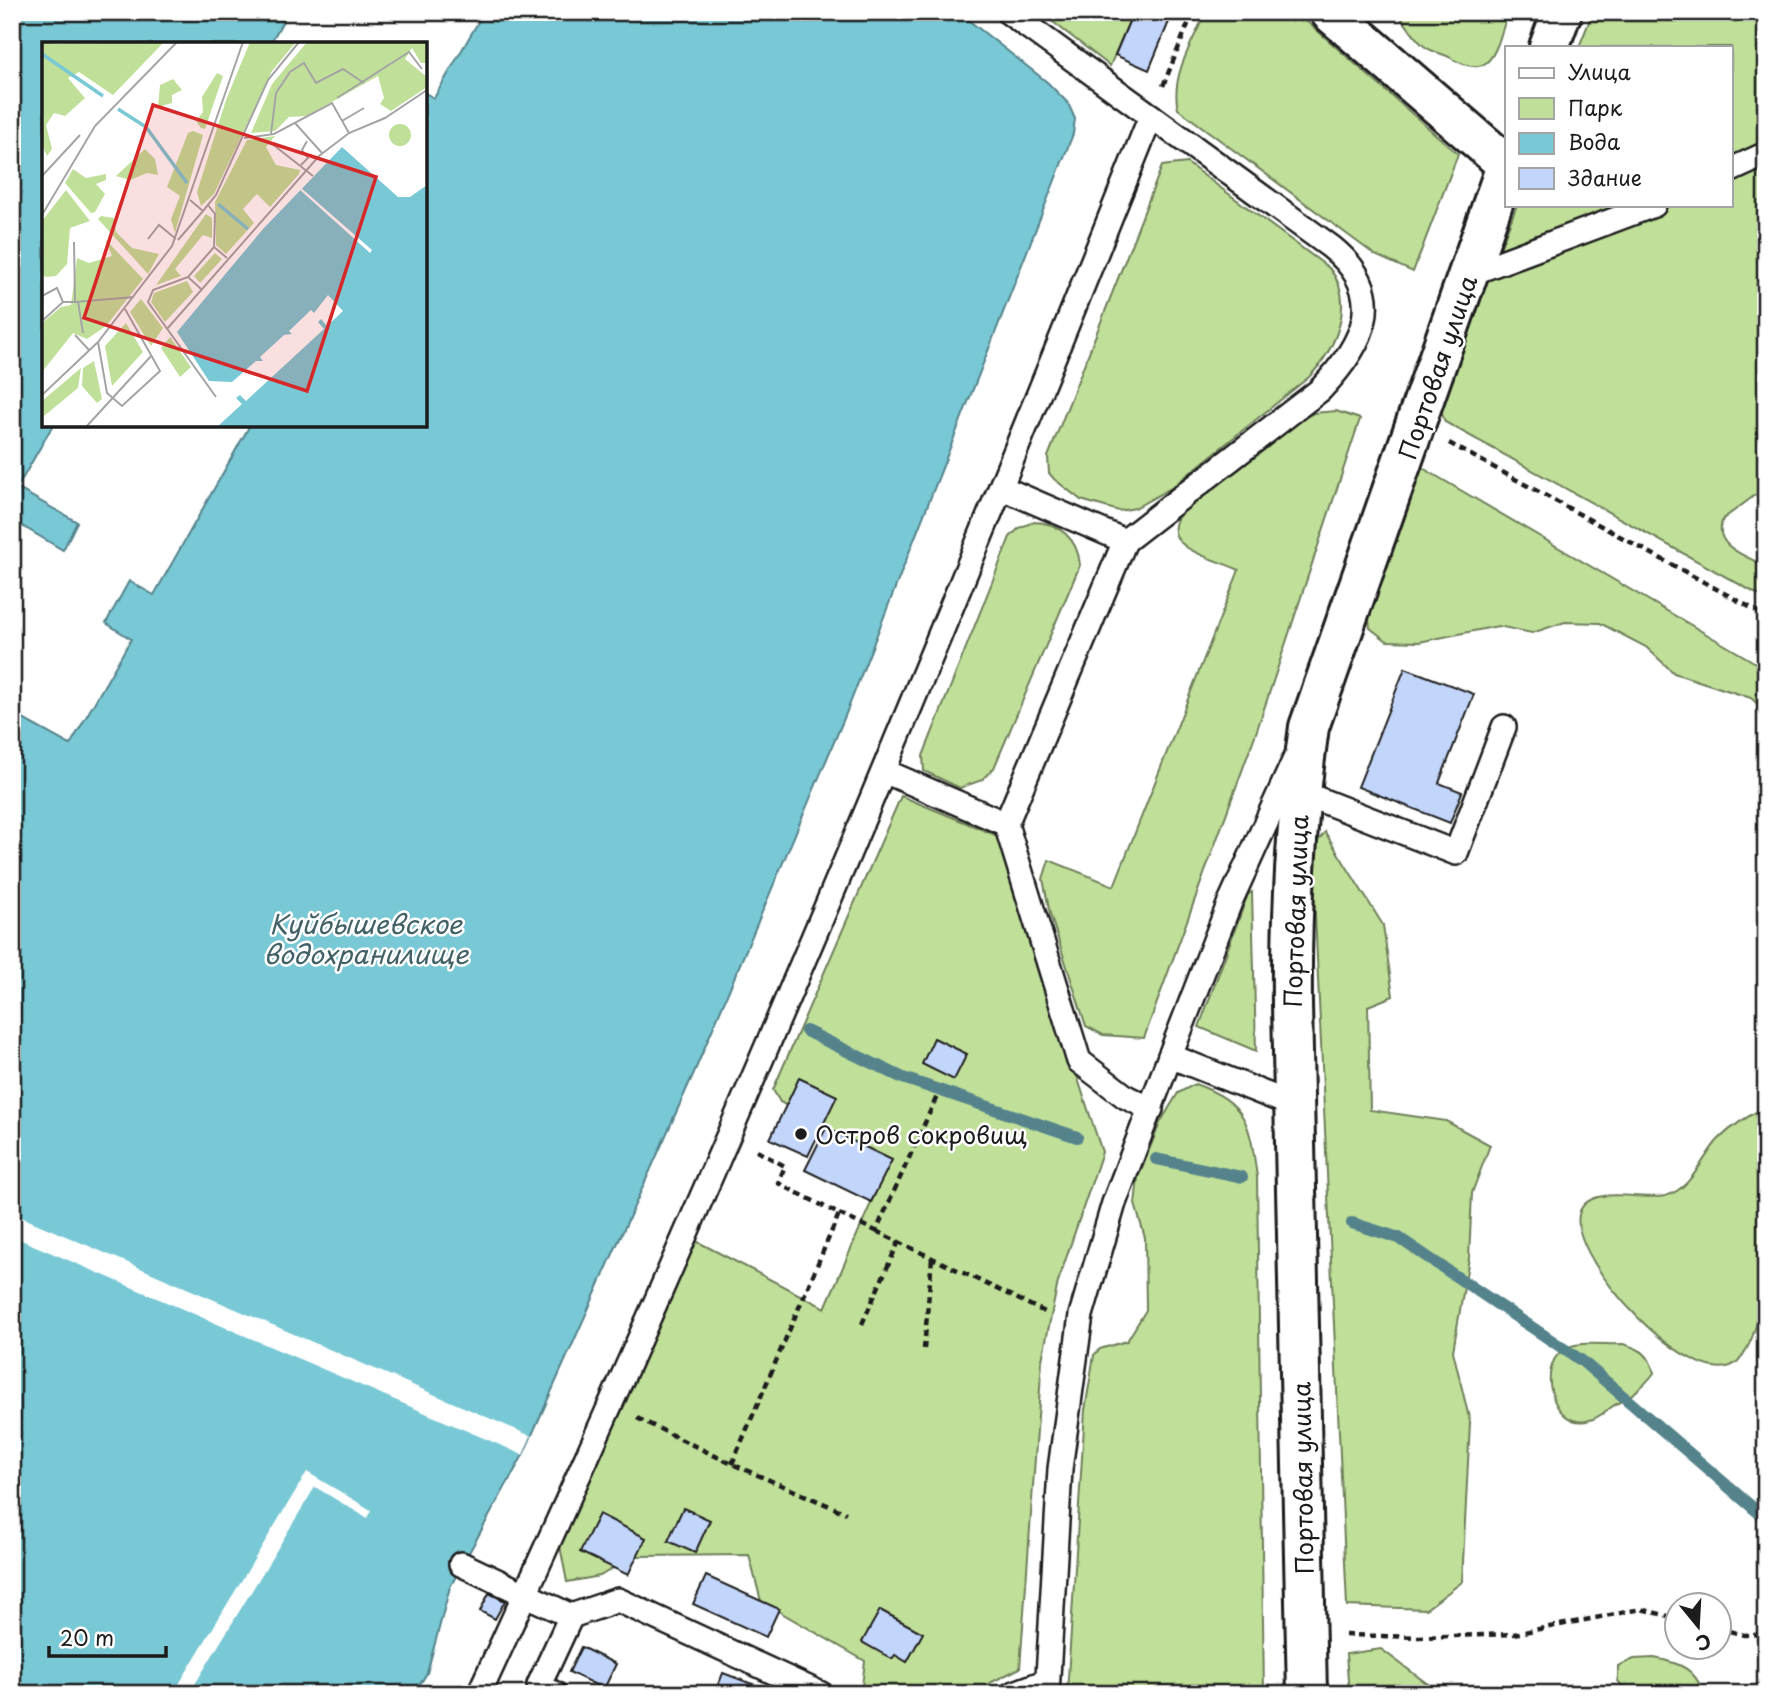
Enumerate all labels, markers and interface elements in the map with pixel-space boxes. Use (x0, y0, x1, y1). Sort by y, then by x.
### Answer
inset map (42, 42, 427, 427)
legend (1505, 46, 1732, 206)
text: Улица (1568, 55, 1631, 87)
text: Парк (1568, 91, 1623, 123)
text: Вода (1568, 125, 1620, 157)
text: Здание (1568, 161, 1642, 193)
street label: Портовая улица (1389, 270, 1485, 464)
street label: Портовая улица (1274, 814, 1316, 1008)
water label: Куйбышевское водохранилище (263, 904, 470, 973)
place label: Остров сокровищ (815, 1116, 1027, 1152)
marker: Остров сокровищ (793, 1126, 809, 1142)
street label: Портовая улица (1282, 1381, 1322, 1575)
north arrow (1662, 1590, 1732, 1660)
scale bar (49, 1615, 166, 1659)
text: 20 m (60, 1621, 114, 1653)
text: С (1692, 1628, 1715, 1659)

